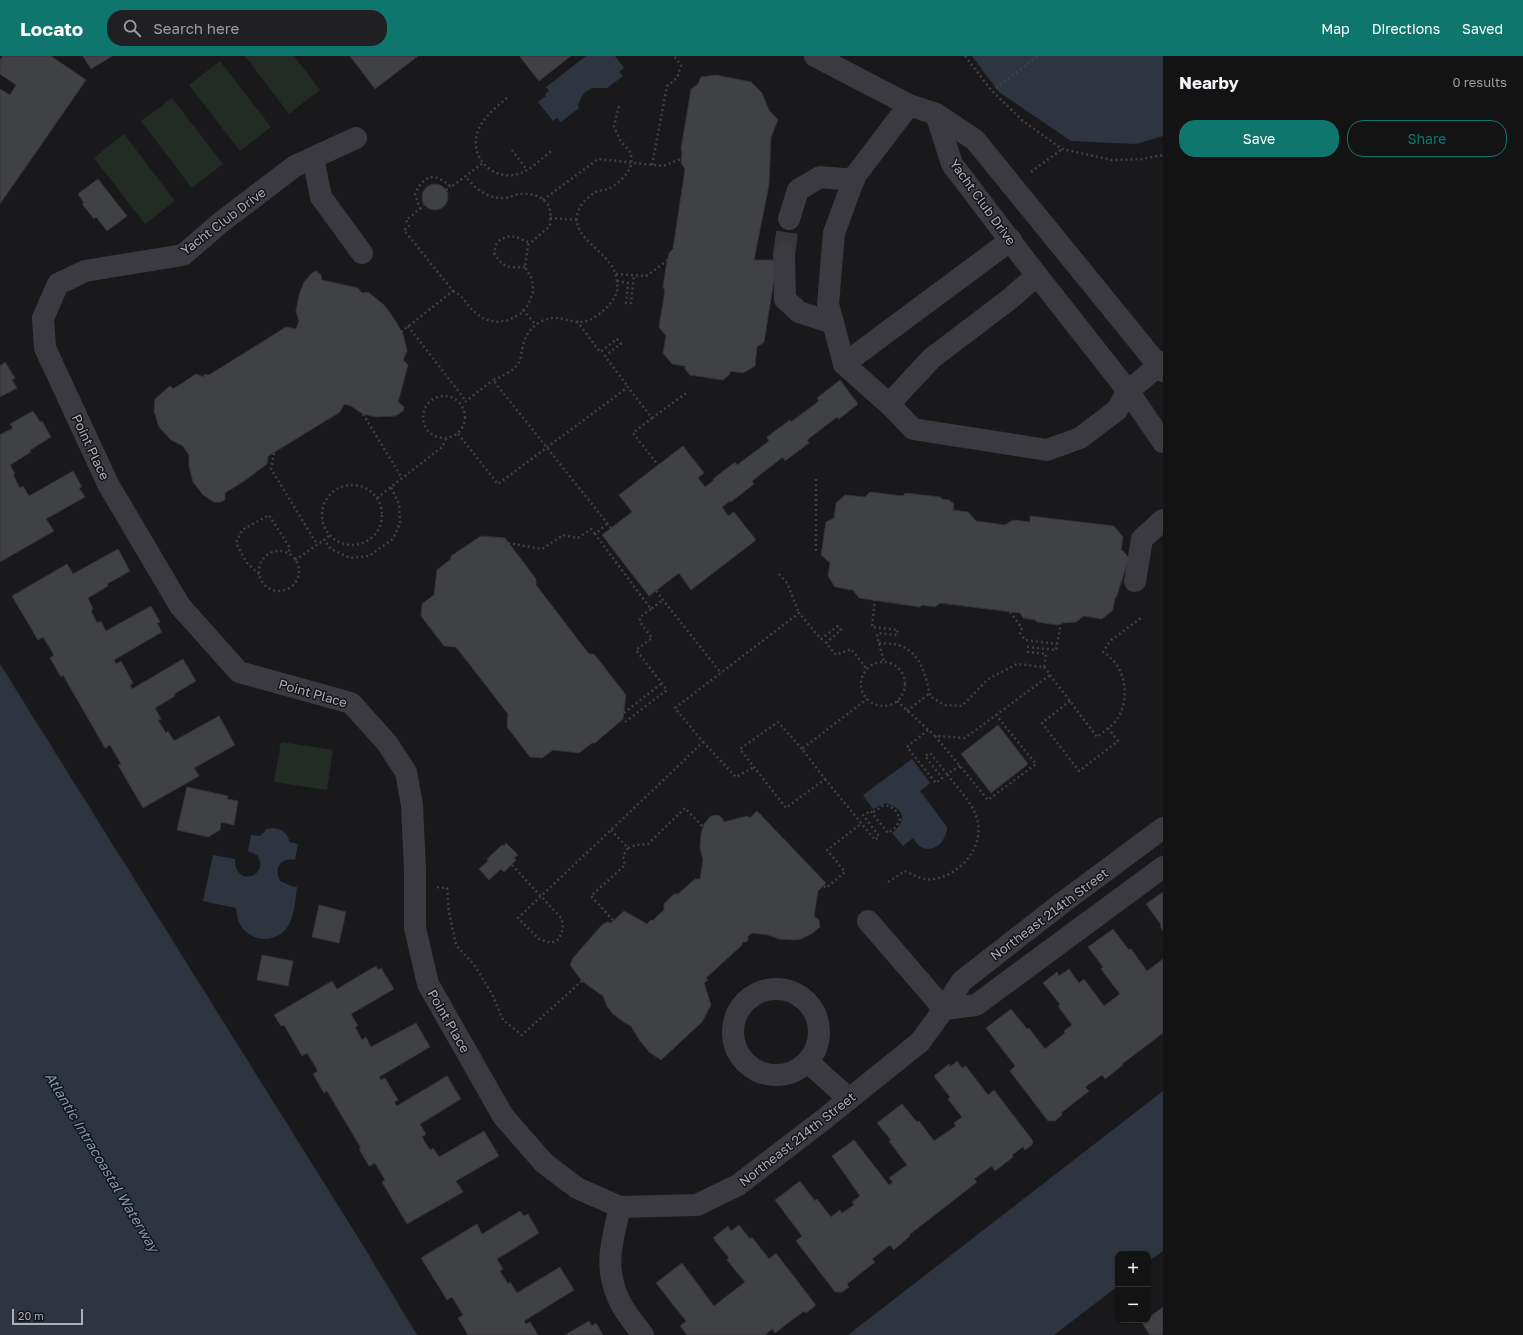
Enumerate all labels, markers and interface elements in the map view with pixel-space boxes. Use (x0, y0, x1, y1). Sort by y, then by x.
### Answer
search box (107, 10, 387, 46)
text: Locato (20, 17, 83, 40)
icon: search (121, 17, 143, 39)
text: Search here (153, 19, 239, 37)
text: Map (1321, 20, 1350, 37)
text: Directions (1372, 20, 1440, 37)
text: Saved (1462, 20, 1503, 37)
text: Nearby (1179, 72, 1239, 93)
text: 0 results (1452, 74, 1507, 90)
button: Save (1179, 120, 1339, 157)
button: Share (1347, 120, 1507, 157)
street label: Yacht Club Drive (946, 156, 1020, 248)
street label: Yacht Club Drive (177, 184, 269, 258)
street label: Point Place (69, 412, 113, 482)
street label: Point Place (277, 676, 349, 710)
street label: Northeast 214th Street (987, 865, 1111, 963)
street label: Point Place (424, 986, 474, 1056)
water label: Atlantic Intracoastal Waterway (42, 1069, 164, 1257)
street label: Northeast 214th Street (736, 1089, 858, 1189)
map controls (1115, 1251, 1151, 1323)
button: + (1115, 1251, 1151, 1287)
button: − (1115, 1287, 1151, 1323)
scale bar (12, 1307, 83, 1326)
text: 20 m (18, 1309, 44, 1322)

